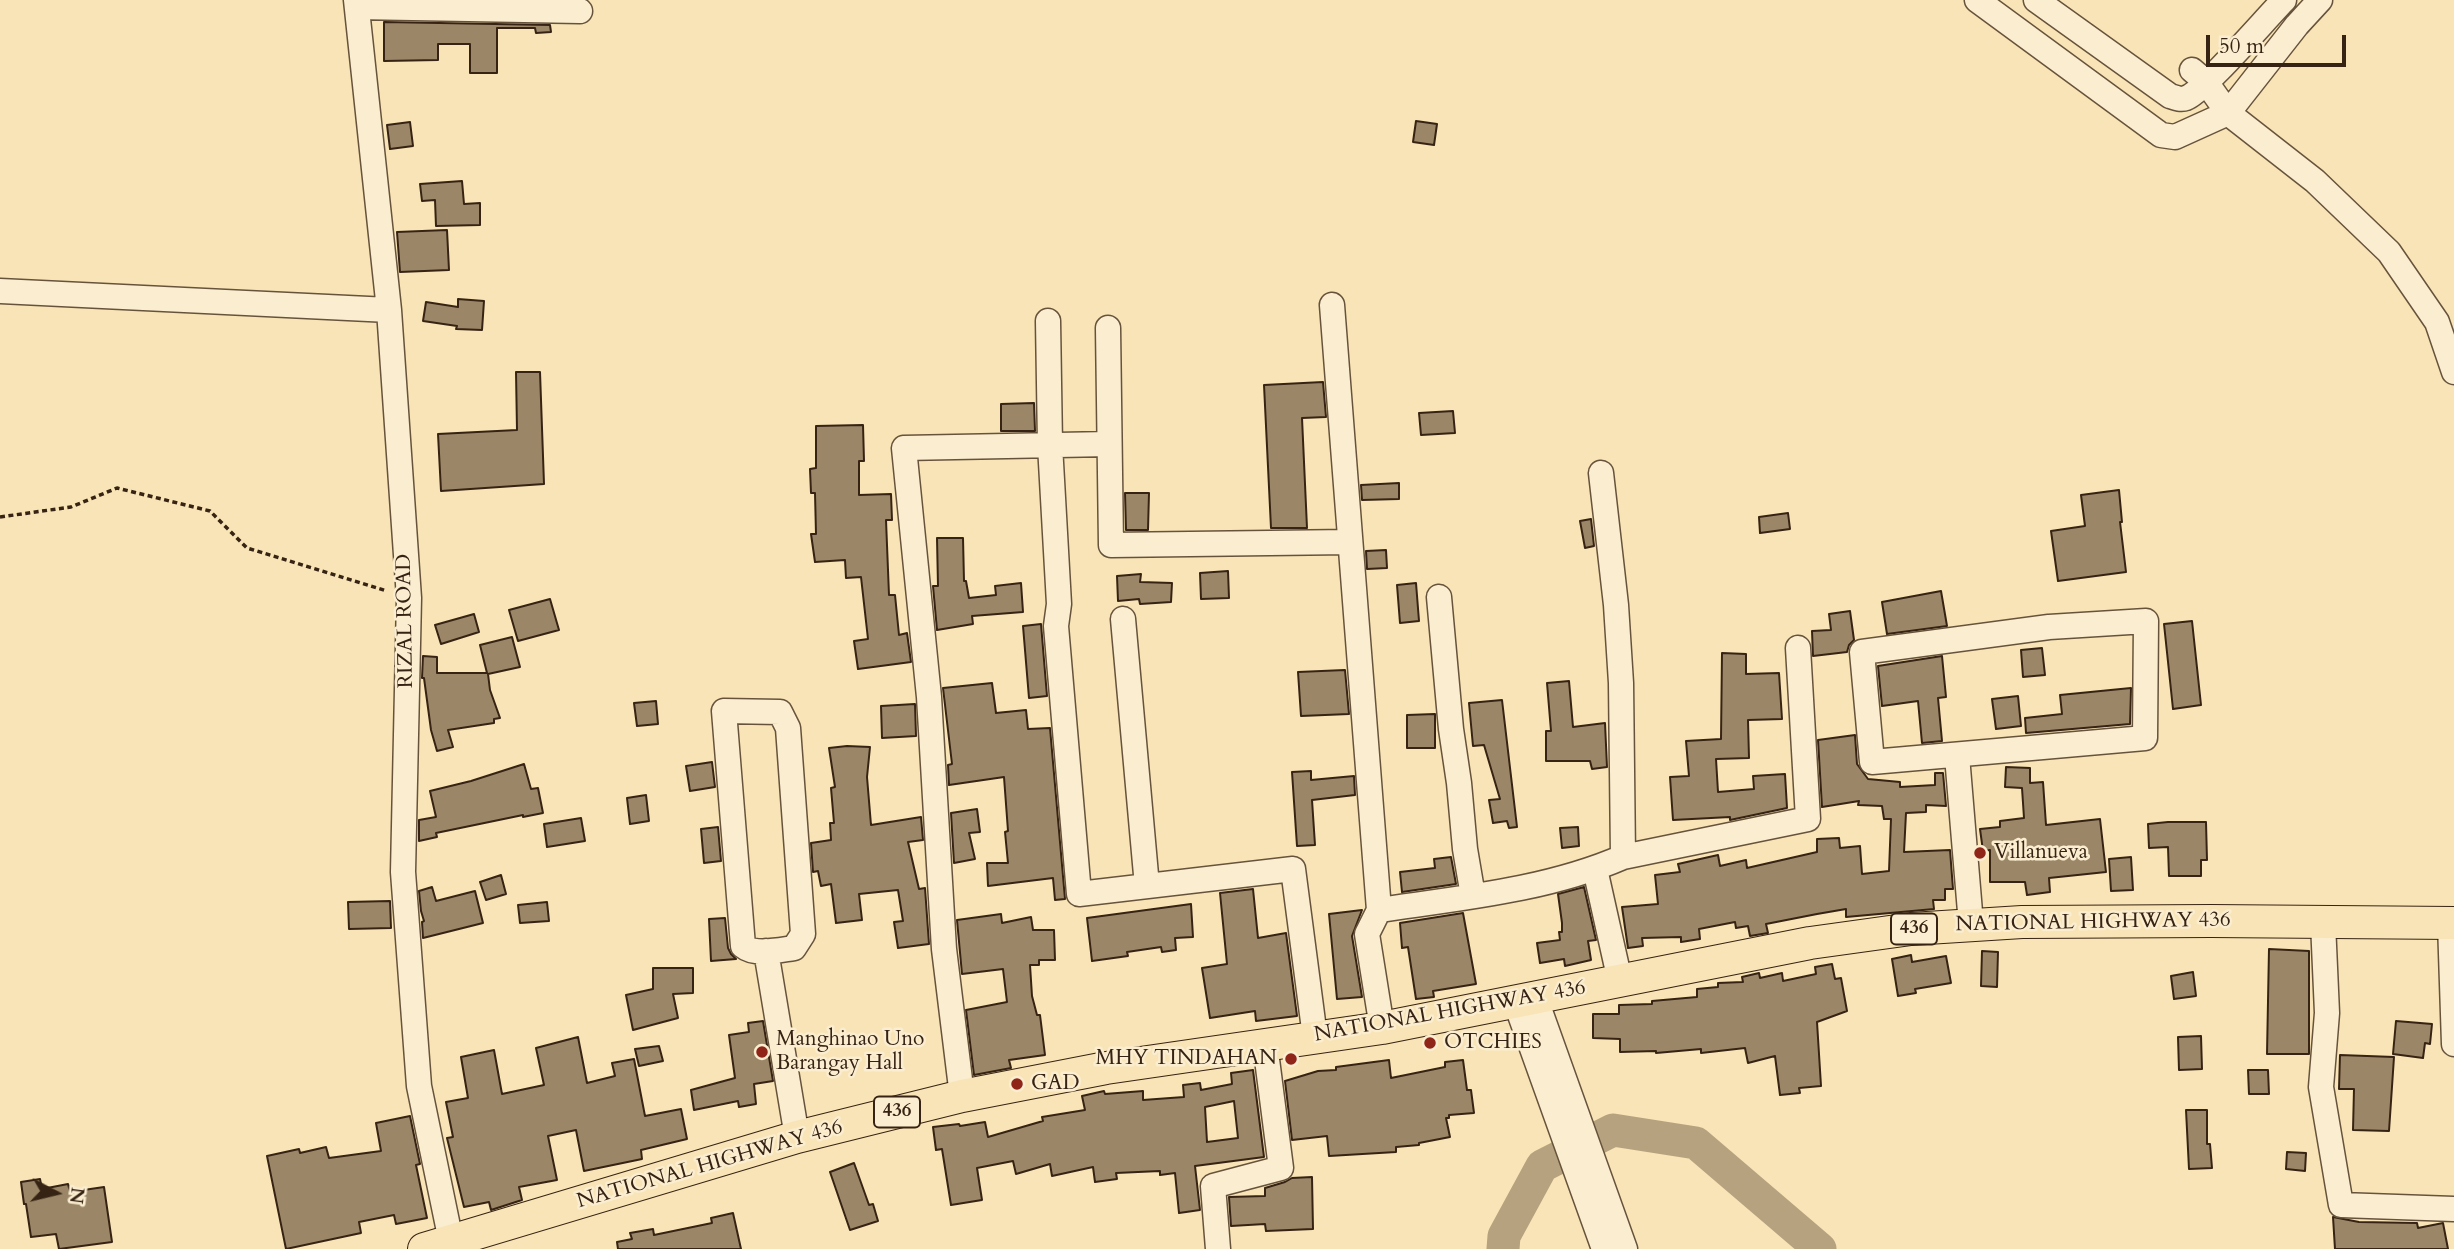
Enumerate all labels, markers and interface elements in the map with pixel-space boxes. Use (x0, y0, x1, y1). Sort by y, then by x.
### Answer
scale bar (2209, 21, 2349, 65)
text: 50 m (2219, 32, 2264, 61)
street label: RIZAL ROAD (392, 553, 420, 689)
place label: Villanueva (1994, 840, 2088, 866)
marker: Villanueva (1972, 845, 1988, 861)
street label: NATIONAL HIGHWAY 436 (1955, 908, 2231, 938)
road number: 436 (1891, 914, 1937, 945)
street label: NATIONAL HIGHWAY 436 (1312, 976, 1588, 1048)
place label: Manghinao Uno Barangay Hall (776, 1027, 924, 1077)
place label: OTCHIES (1444, 1030, 1542, 1056)
marker: OTCHIES (1422, 1035, 1438, 1051)
marker: Manghinao Uno Barangay Hall (754, 1044, 770, 1060)
place label: MHY TINDAHAN (1095, 1046, 1277, 1072)
marker: MHY TINDAHAN (1283, 1051, 1299, 1067)
place label: GAD (1031, 1071, 1080, 1097)
marker: GAD (1009, 1076, 1025, 1092)
road number: 436 (874, 1096, 920, 1128)
street label: NATIONAL HIGHWAY 436 (574, 1115, 846, 1215)
north arrow (21, 1158, 91, 1228)
text: N (63, 1186, 91, 1205)

